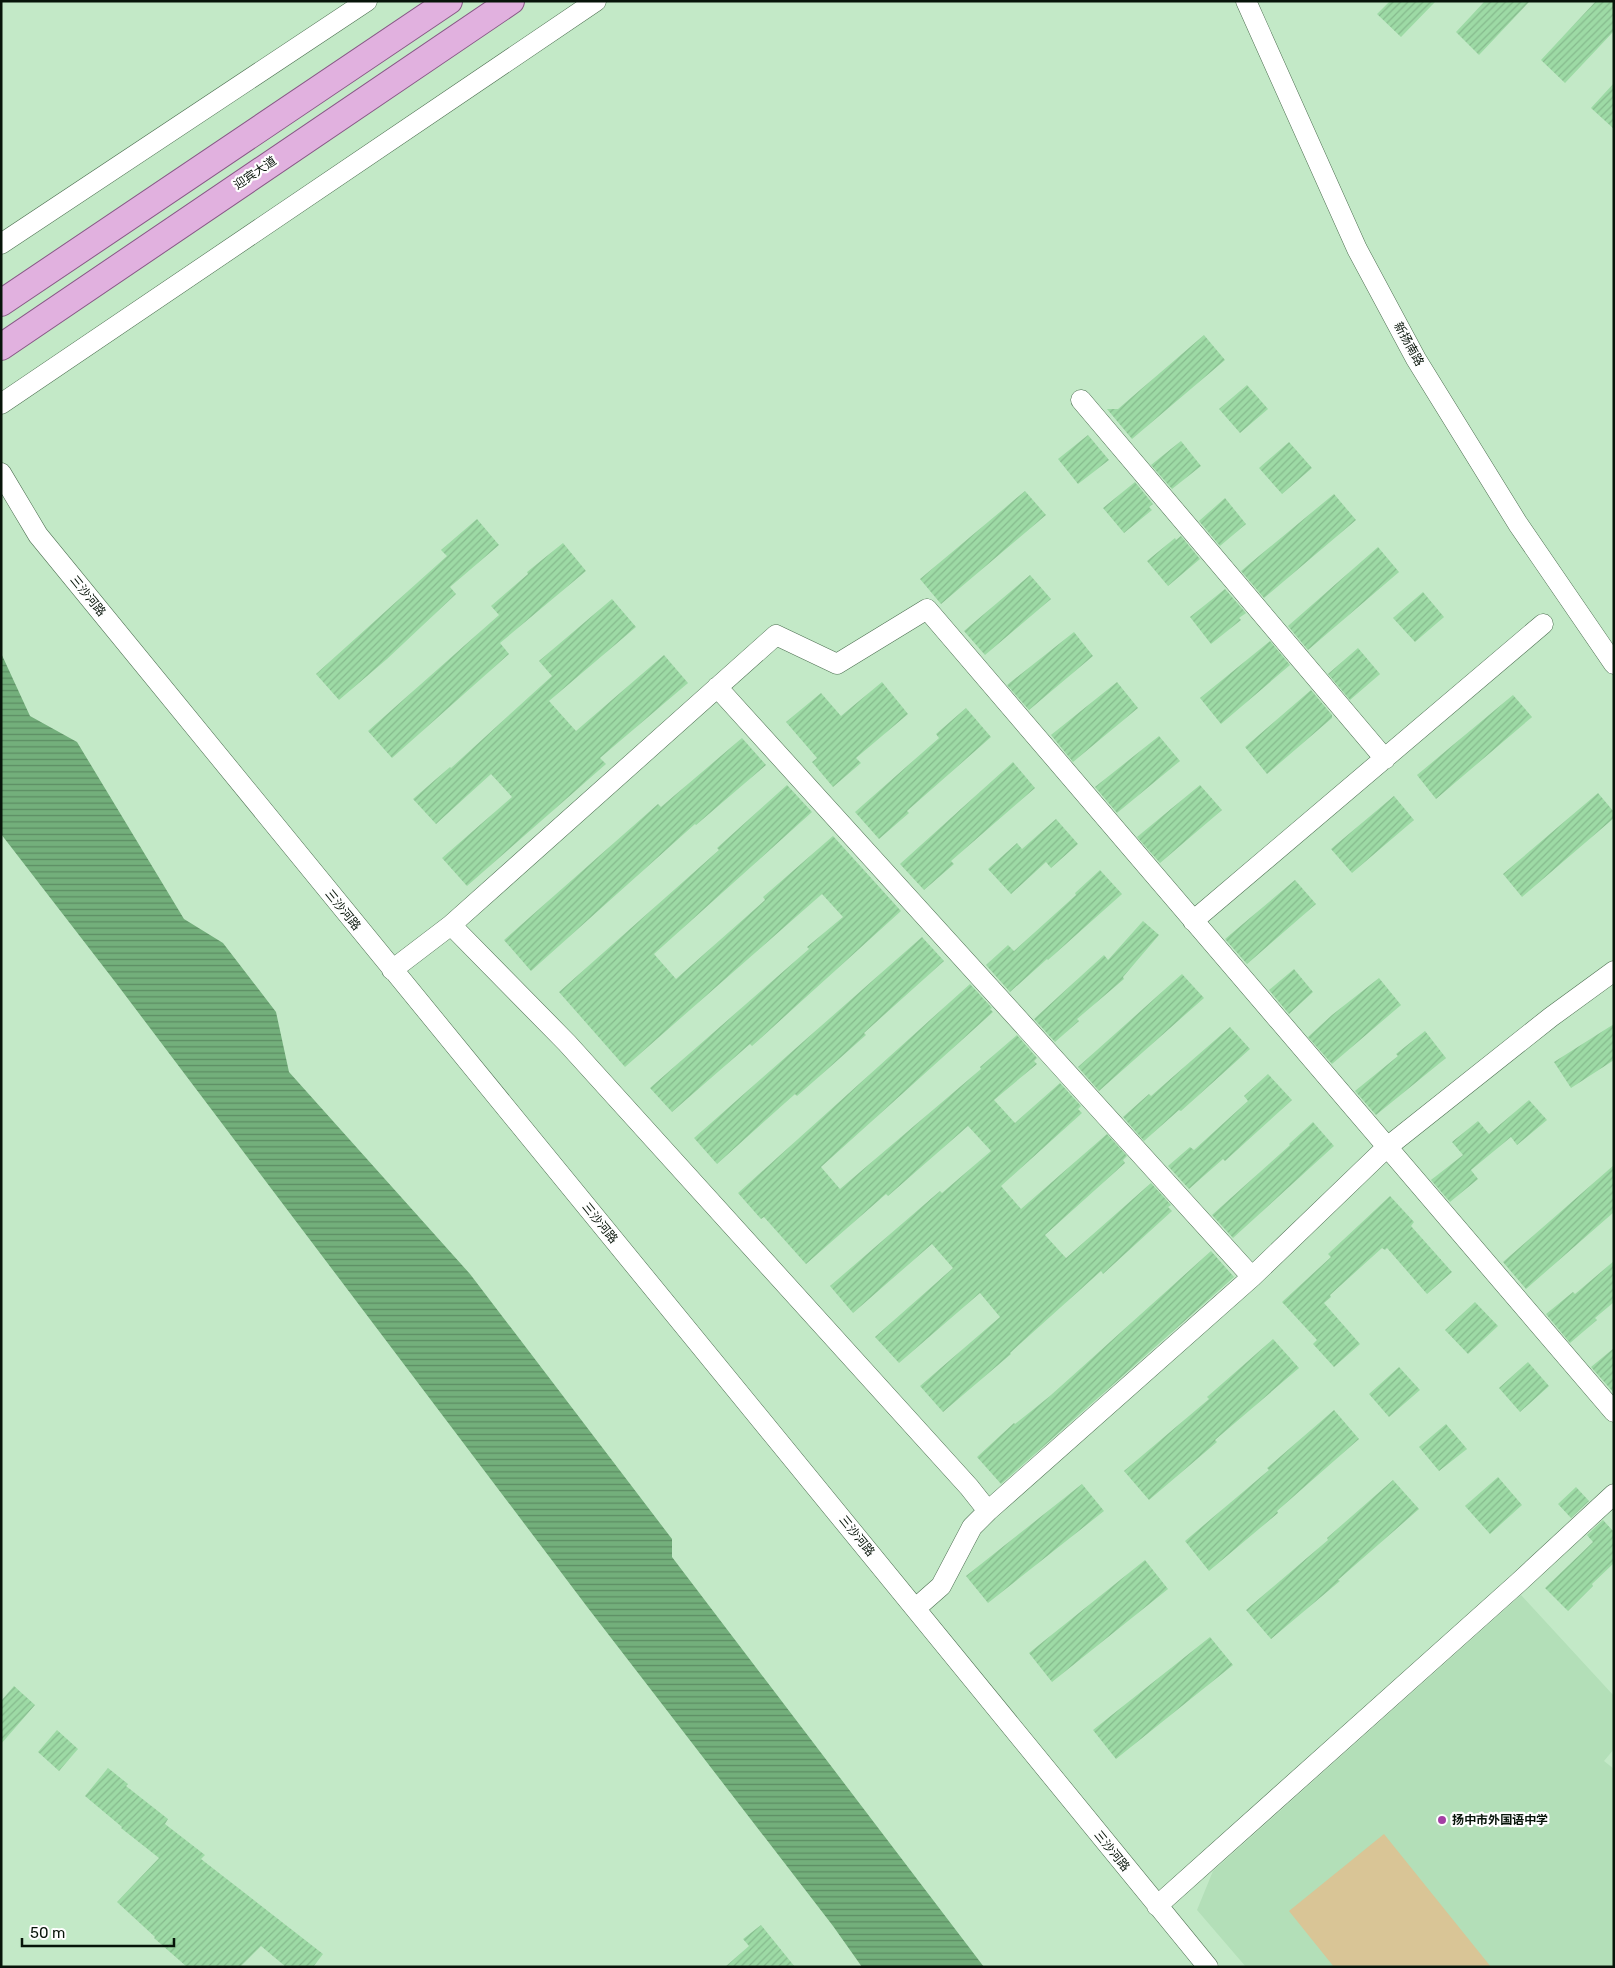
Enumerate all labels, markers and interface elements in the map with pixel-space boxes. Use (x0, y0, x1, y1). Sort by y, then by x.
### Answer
street label: 迎宾大道 (231, 154, 279, 192)
street label: 新扬南路 (1391, 320, 1427, 368)
street label: 三沙河路 (67, 573, 109, 619)
street label: 三沙河路 (322, 887, 364, 933)
street label: 三沙河路 (579, 1200, 621, 1246)
street label: 三沙河路 (836, 1513, 878, 1559)
place label: 扬中市外国语中学 (1452, 1813, 1548, 1827)
marker: 扬中市外国语中学 (1436, 1814, 1448, 1826)
street label: 三沙河路 (1091, 1828, 1133, 1874)
scale bar (22, 1916, 175, 1948)
text: 50 m (30, 1924, 65, 1942)

